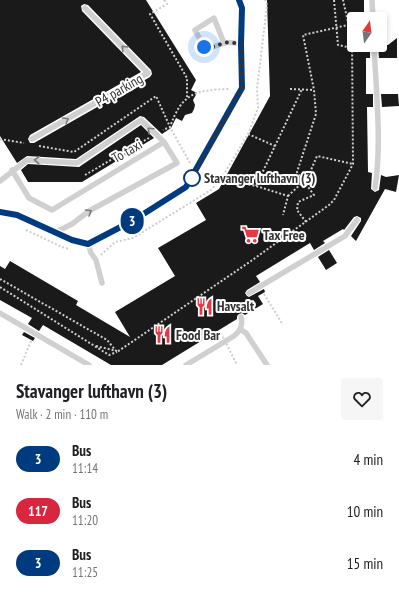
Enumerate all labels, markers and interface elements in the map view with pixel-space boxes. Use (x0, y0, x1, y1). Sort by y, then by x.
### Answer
north arrow (347, 12, 387, 52)
map controls (347, 12, 387, 52)
your location (194, 37, 214, 57)
one-way arrow (121, 45, 129, 53)
street label: P4 parking (92, 69, 146, 111)
one-way arrow (62, 118, 69, 125)
one-way arrow (147, 127, 155, 134)
street label: To taxi (109, 135, 145, 167)
one-way arrow (34, 156, 40, 165)
marker: Stavanger lufthavn (3) (183, 169, 201, 187)
place label: Stavanger lufthavn (3) (204, 169, 316, 187)
line badge: 3 (119, 208, 145, 234)
one-way arrow (85, 209, 92, 216)
text: 3 (129, 212, 135, 230)
supermarket icon: Tax Free (240, 225, 260, 245)
place label: Tax Free (263, 226, 305, 244)
restaurant icon: Havsalt (194, 296, 214, 316)
place label: Havsalt (217, 297, 254, 315)
restaurant icon: Food Bar (153, 325, 173, 345)
place label: Food Bar (176, 326, 221, 344)
button: heart (341, 378, 383, 420)
text: Stavanger lufthavn (3) (16, 379, 167, 403)
text: Walk · 2 min · 110 m (16, 406, 108, 423)
text: Bus (72, 441, 91, 460)
text: 3 (35, 450, 41, 468)
text: 4 min (353, 450, 383, 469)
text: 11:14 (72, 460, 98, 477)
text: Bus (72, 493, 91, 512)
text: 117 (28, 502, 48, 520)
text: 10 min (347, 502, 383, 521)
text: 11:20 (72, 512, 98, 529)
text: Bus (72, 545, 91, 564)
text: 3 (35, 554, 41, 572)
text: 15 min (347, 554, 383, 573)
text: 11:25 (72, 564, 98, 581)

